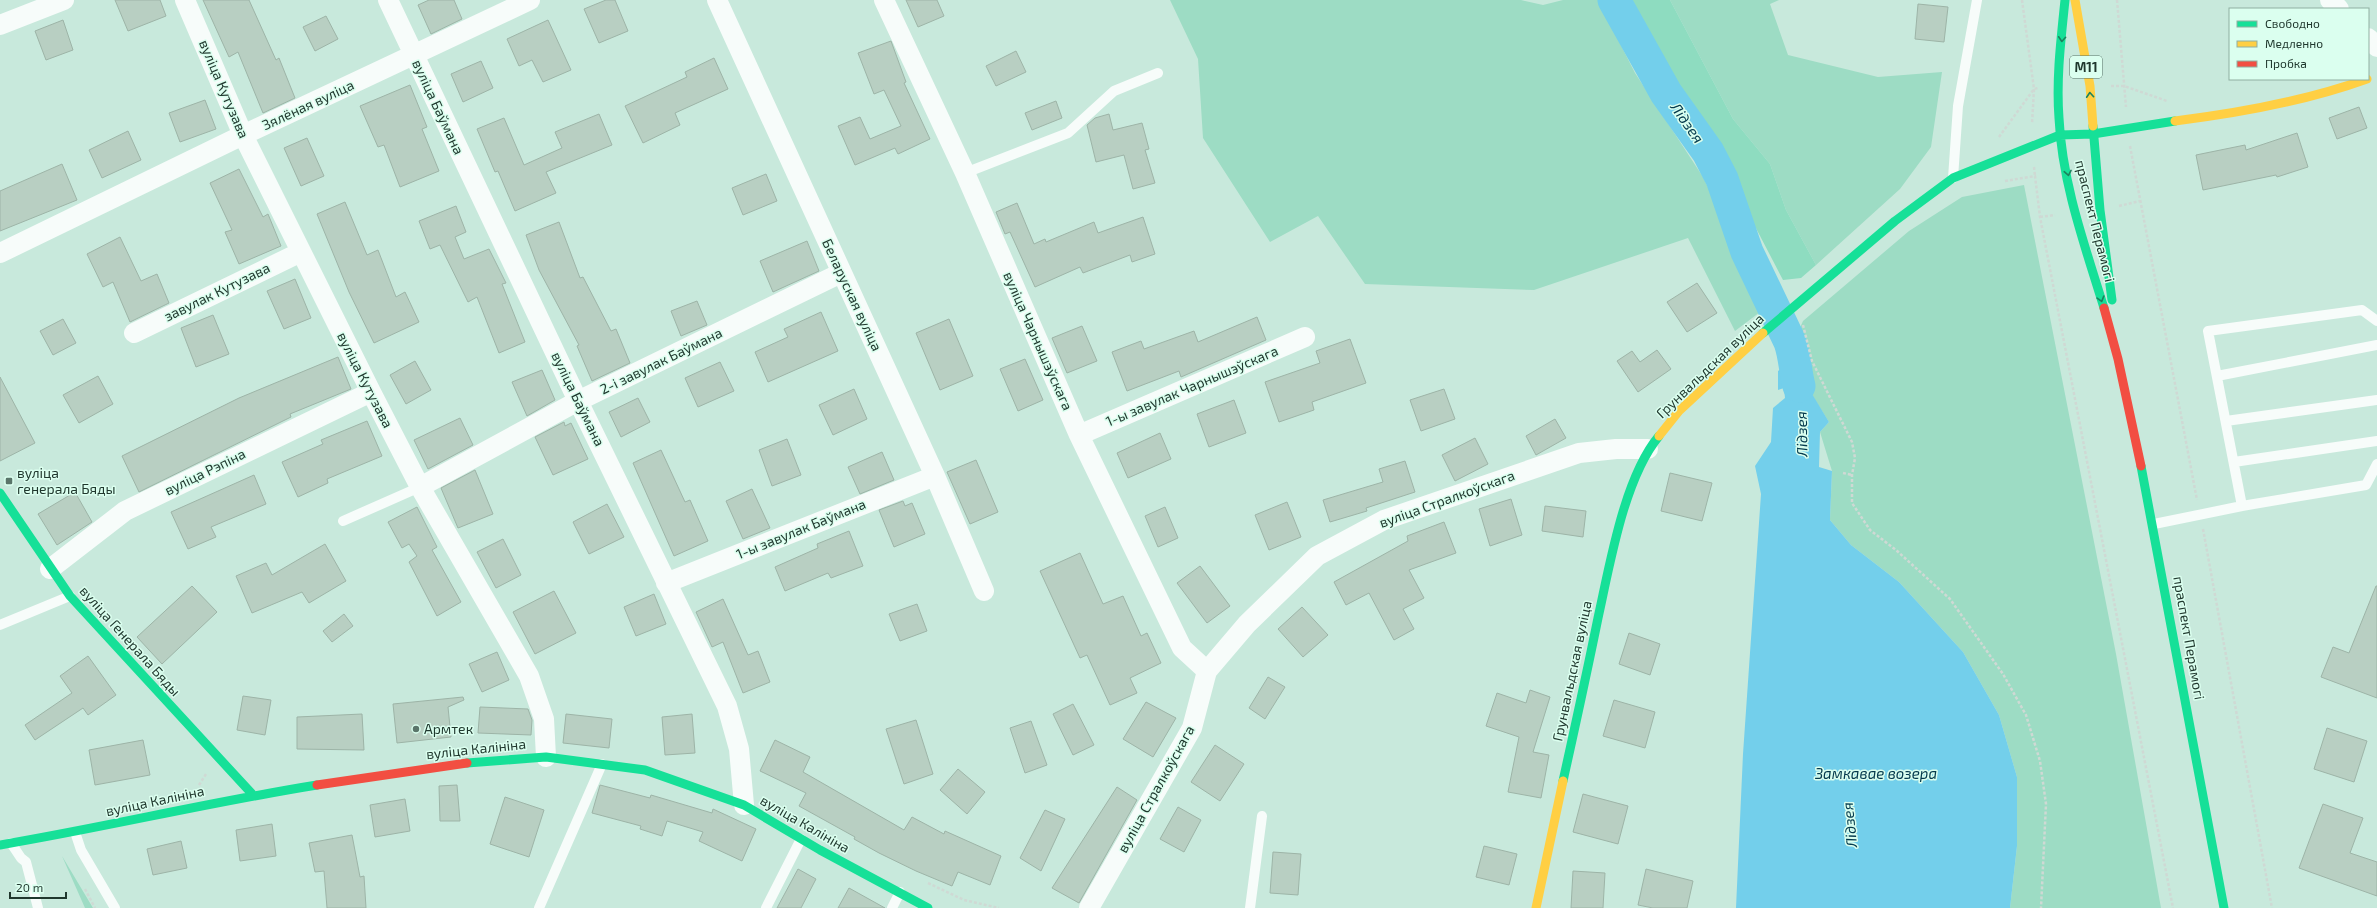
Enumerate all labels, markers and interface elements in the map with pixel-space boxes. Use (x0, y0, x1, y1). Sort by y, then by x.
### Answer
legend (2229, 8, 2369, 80)
text: Свободно (2265, 16, 2320, 30)
one-way arrow (2057, 36, 2066, 42)
text: Медленно (2265, 36, 2323, 50)
street label: вуліца Кутузава (196, 37, 253, 141)
road number: М11 (2070, 56, 2102, 78)
text: Пробка (2265, 56, 2307, 70)
street label: вуліца Баўмана (409, 57, 468, 157)
street label: Зялёная вуліца (259, 76, 356, 133)
one-way arrow (2086, 92, 2095, 98)
water label: Лідзея (1667, 98, 1708, 146)
street label: праспект Перамогі (2072, 158, 2119, 284)
one-way arrow (2063, 170, 2072, 176)
street label: Беларуская вуліца (819, 236, 886, 354)
street label: завулак Кутузава (161, 259, 272, 325)
street label: вуліца Чарнышэўскага (1000, 269, 1077, 413)
one-way arrow (2096, 295, 2105, 302)
street label: Грунвальдская вуліца (1652, 310, 1767, 421)
street label: 2-і завулак Баўмана (597, 324, 725, 398)
street label: вуліца Кутузава (334, 329, 397, 431)
street label: 1-ы завулак Чарнышэўскага (1103, 341, 1280, 430)
street label: вуліца Баўмана (548, 349, 609, 449)
water label: Лідзея (1792, 411, 1810, 458)
street label: вуліца Рэпіна (162, 445, 248, 498)
place label: вуліца генерала Бяды (17, 464, 116, 497)
street label: вуліца Стралкоўскага (1377, 466, 1517, 531)
marker: вуліца генерала Бяды (4, 476, 14, 486)
street label: 1-ы завулак Баўмана (734, 495, 868, 562)
street label: праспект Перамогі (2170, 575, 2209, 701)
street label: вуліца Генерала Бяды (76, 582, 184, 699)
street label: Грунвальдская вуліца (1548, 599, 1595, 743)
place label: Армтек (424, 720, 474, 737)
street label: вуліца Стралкоўскага (1114, 722, 1198, 855)
marker: Армтек (411, 724, 421, 734)
street label: вуліца Калініна (425, 735, 527, 762)
water label: Замкавае возера (1814, 764, 1937, 782)
street label: вуліца Калініна (104, 782, 206, 819)
street label: вуліца Калініна (758, 791, 853, 856)
water label: Лідзея (1838, 802, 1860, 850)
scale bar (10, 874, 66, 900)
text: 20 m (16, 880, 43, 894)

